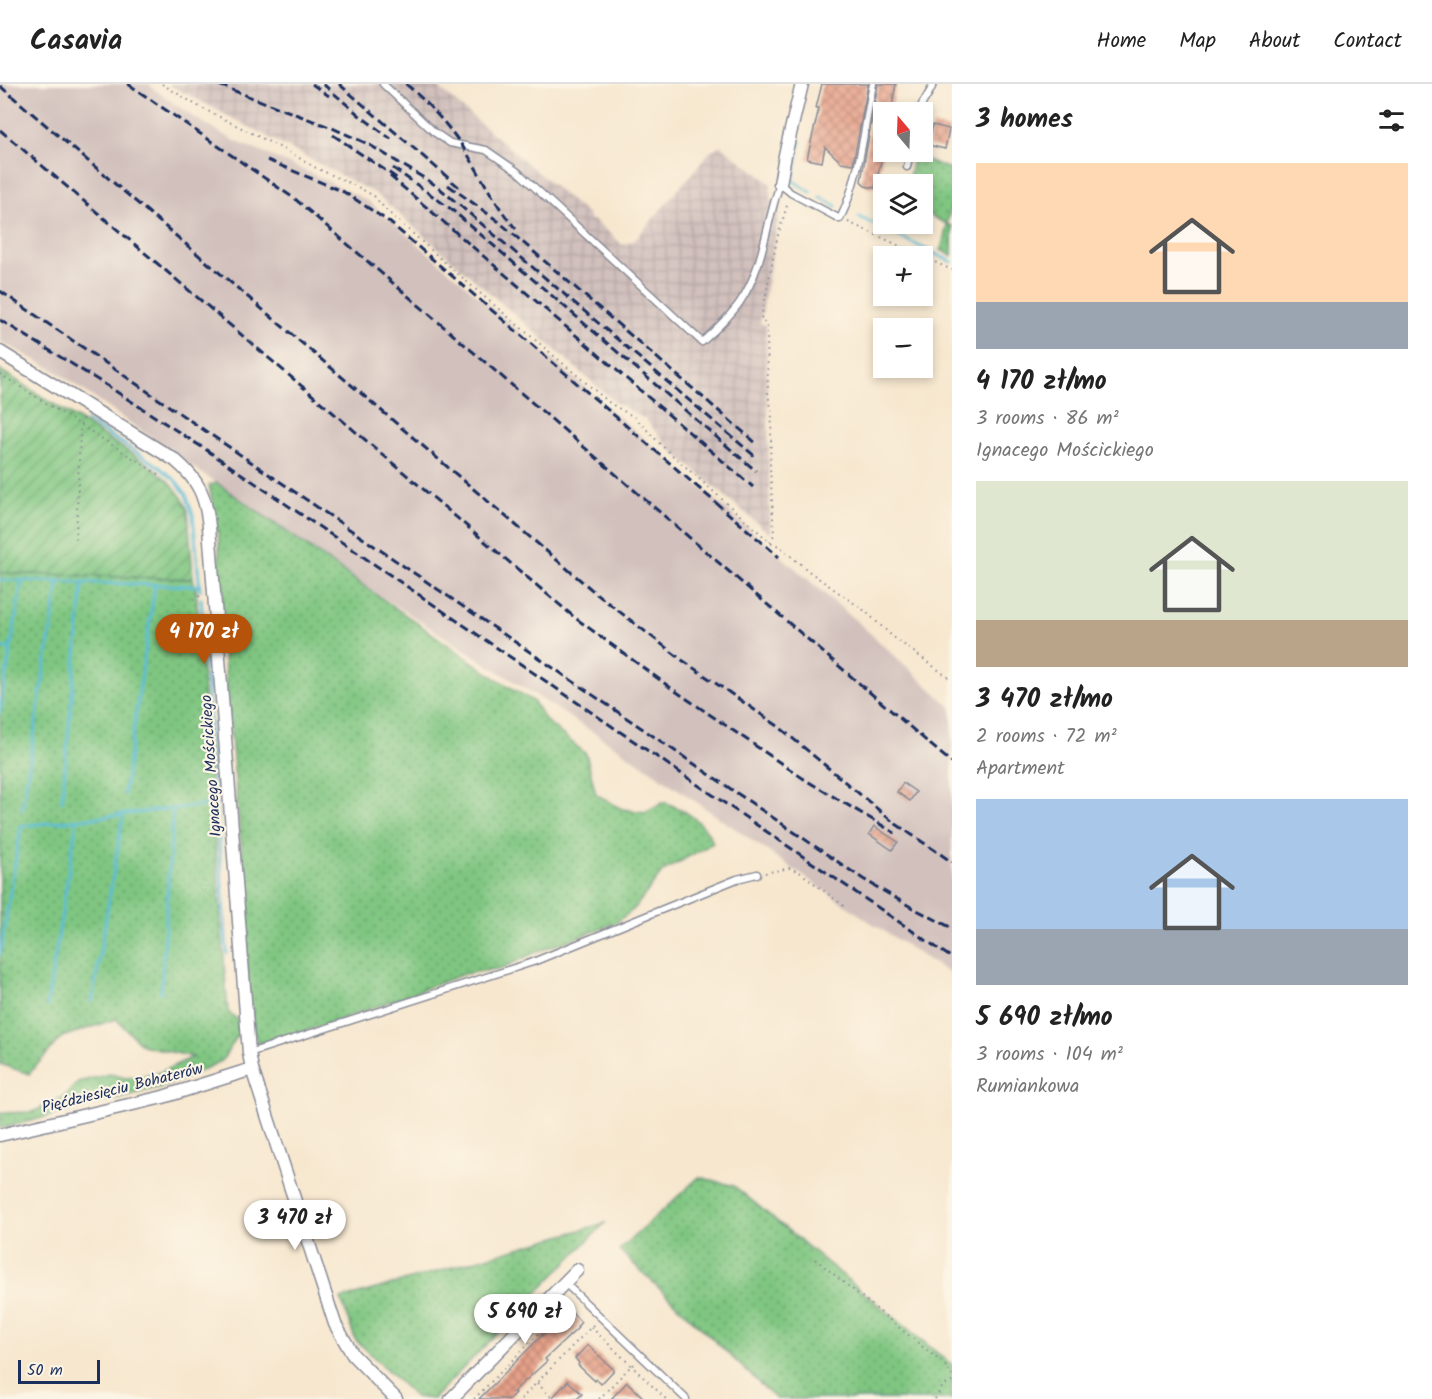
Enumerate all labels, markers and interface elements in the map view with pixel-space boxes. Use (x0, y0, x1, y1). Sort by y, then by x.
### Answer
text: Casavia (30, 19, 122, 64)
text: Home (1097, 25, 1146, 58)
text: Map (1179, 25, 1216, 58)
text: About (1249, 25, 1300, 58)
text: Contact (1333, 25, 1402, 58)
text: 3 homes (976, 99, 1073, 141)
north arrow (873, 102, 933, 162)
map controls (873, 102, 933, 378)
icon: filters (1375, 104, 1408, 137)
button: layers (873, 174, 933, 234)
icon: home (1138, 202, 1246, 310)
button: + (873, 246, 933, 306)
button: − (873, 318, 933, 378)
text: 4 170 zł/mo (976, 361, 1107, 403)
text: 3 rooms · 86 m² (976, 403, 1119, 435)
text: Ignacego Mościckiego (976, 435, 1154, 467)
icon: home (1138, 520, 1246, 628)
pin: 4 170 zł (142, 614, 266, 665)
text: 4 170 zł (169, 617, 239, 649)
text: 3 470 zł/mo (976, 679, 1113, 721)
street label: Ignacego Mościckiego (194, 694, 229, 838)
text: 2 rooms · 72 m² (976, 721, 1117, 753)
text: Apartment (976, 753, 1065, 785)
icon: home (1138, 838, 1246, 946)
text: 5 690 zł/mo (976, 997, 1113, 1039)
text: 3 rooms · 104 m² (976, 1039, 1123, 1071)
street label: Pięćdziesięciu Bohaterów (39, 1056, 206, 1121)
text: Rumiankowa (976, 1071, 1079, 1103)
pin: 3 470 zł (233, 1200, 357, 1251)
text: 3 470 zł (258, 1203, 332, 1235)
pin: 5 690 zł (463, 1294, 587, 1345)
text: 5 690 zł (488, 1297, 562, 1329)
scale bar (18, 1357, 100, 1384)
text: 50 m (27, 1358, 63, 1383)

